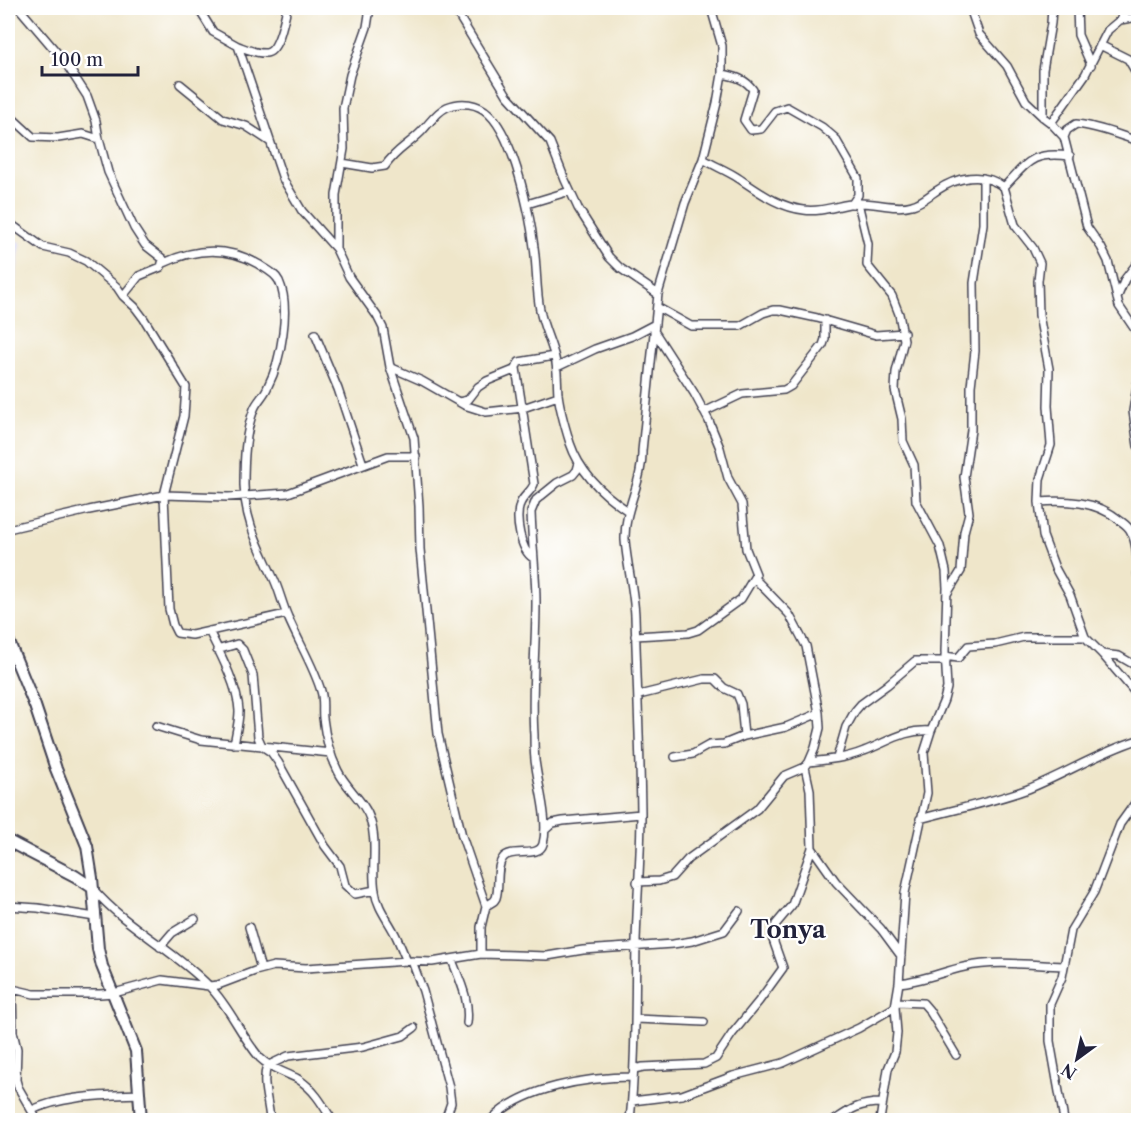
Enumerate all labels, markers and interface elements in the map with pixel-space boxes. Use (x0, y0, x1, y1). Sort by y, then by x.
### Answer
scale bar (42, 39, 138, 77)
text: 100 m (51, 49, 103, 71)
district label: Tonya (750, 915, 827, 944)
north arrow (1047, 1029, 1107, 1089)
text: N (1057, 1059, 1080, 1084)

